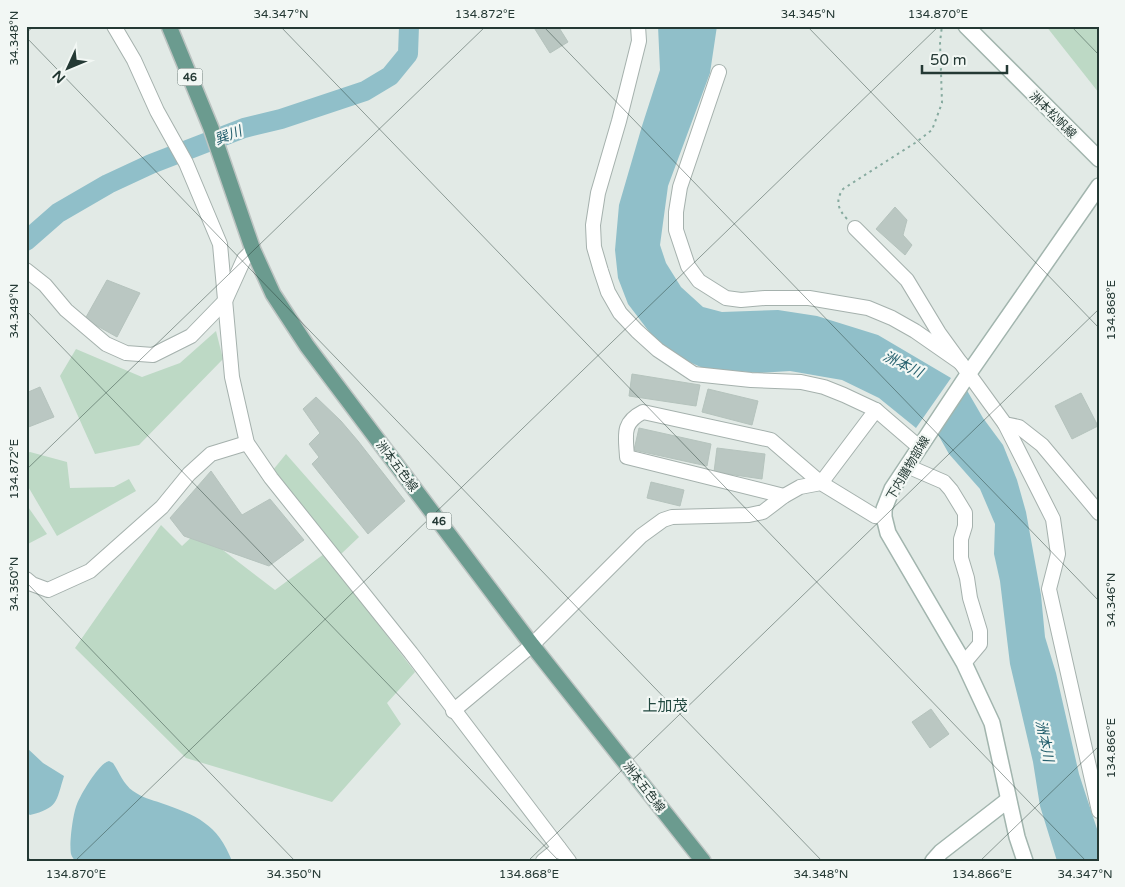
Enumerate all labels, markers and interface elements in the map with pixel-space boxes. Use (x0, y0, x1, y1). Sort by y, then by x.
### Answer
text: 34.347°N (253, 7, 309, 21)
text: 134.872°E (455, 7, 516, 21)
text: 34.345°N (781, 7, 835, 21)
text: 134.870°E (908, 7, 969, 21)
text: 34.348°N (7, 11, 21, 65)
north arrow (42, 42, 92, 92)
scale bar (922, 42, 1008, 74)
text: 50 m (930, 51, 967, 69)
text: N (49, 67, 69, 87)
road number: 46 (178, 68, 202, 86)
street label: 洲本松帆線 (1027, 89, 1079, 141)
water label: 巽川 (212, 122, 246, 148)
text: 134.868°E (1104, 279, 1118, 340)
text: 34.349°N (7, 284, 21, 338)
water label: 洲本川 (880, 348, 927, 382)
street label: 下内膳物部線 (883, 434, 933, 502)
text: 134.872°E (7, 438, 21, 499)
street label: 洲本五色線 (373, 438, 421, 494)
road number: 46 (426, 512, 452, 530)
text: 34.350°N (7, 557, 21, 611)
text: 34.346°N (1104, 573, 1118, 627)
district label: 上加茂 (642, 697, 688, 715)
text: 134.866°E (1104, 717, 1118, 778)
water label: 洲本川 (1032, 719, 1057, 765)
street label: 洲本五色線 (620, 759, 668, 815)
text: 134.870°E (46, 867, 107, 881)
text: 34.350°N (267, 867, 321, 881)
text: 134.868°E (499, 867, 560, 881)
text: 34.348°N (794, 867, 848, 881)
text: 134.866°E (952, 867, 1013, 881)
text: 34.347°N (1057, 867, 1113, 881)

